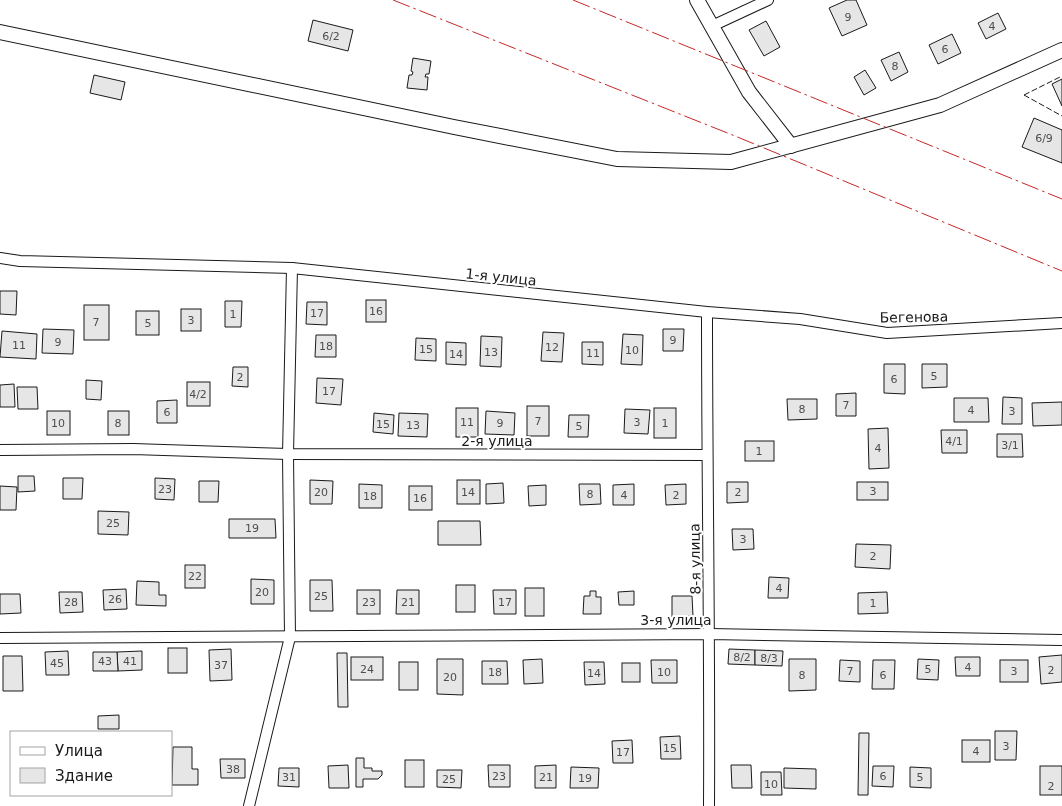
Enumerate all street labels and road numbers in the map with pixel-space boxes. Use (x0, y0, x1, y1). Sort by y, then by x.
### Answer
street label: 1-я улица (465, 265, 537, 289)
street label: Бегенова (879, 308, 949, 326)
street label: 2-я улица (461, 433, 533, 449)
street label: 8-я улица (686, 523, 704, 595)
street label: 3-я улица (640, 612, 712, 628)

